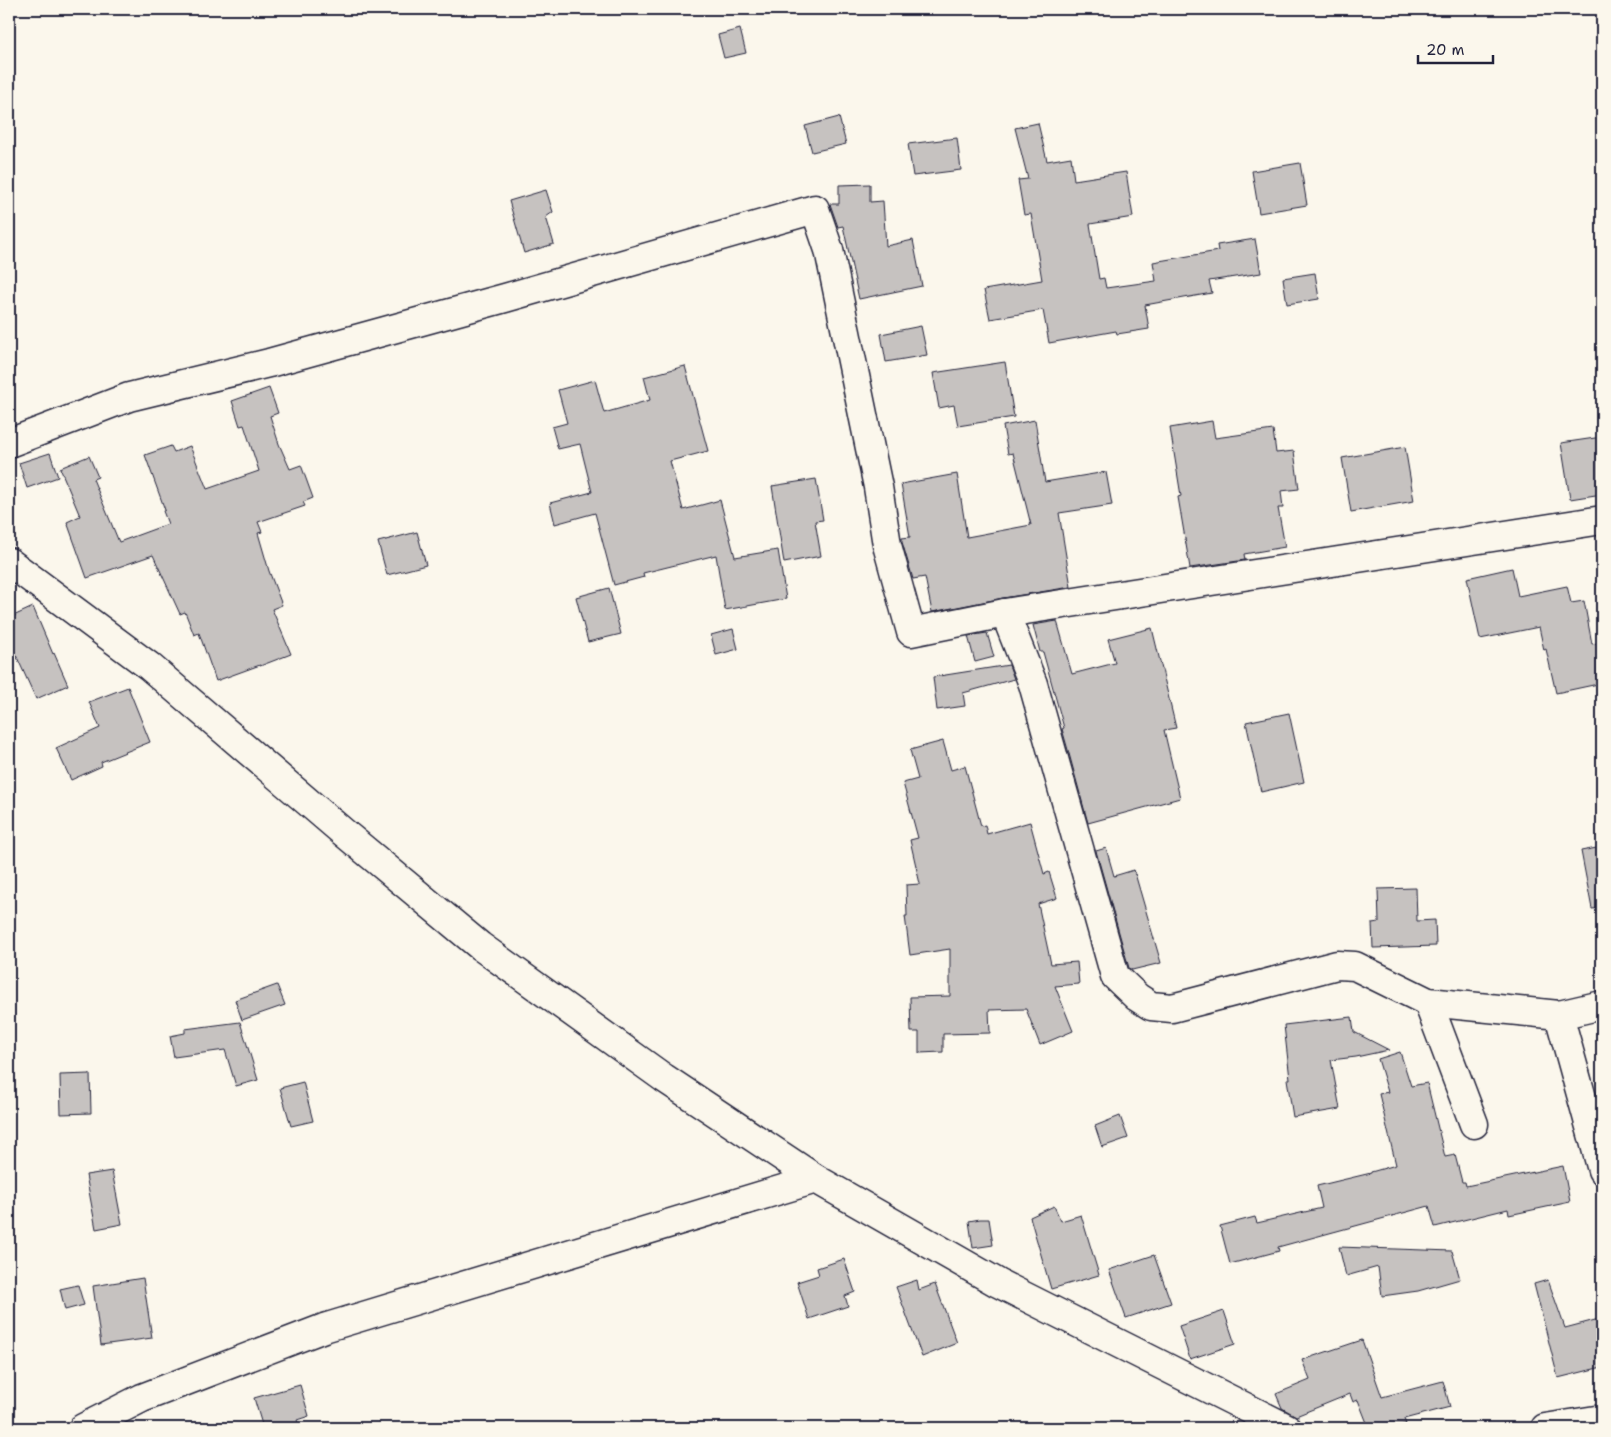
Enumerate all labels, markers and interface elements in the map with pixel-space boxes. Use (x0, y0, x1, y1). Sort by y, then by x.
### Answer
scale bar (1418, 32, 1494, 64)
text: 20 m (1426, 40, 1465, 60)

